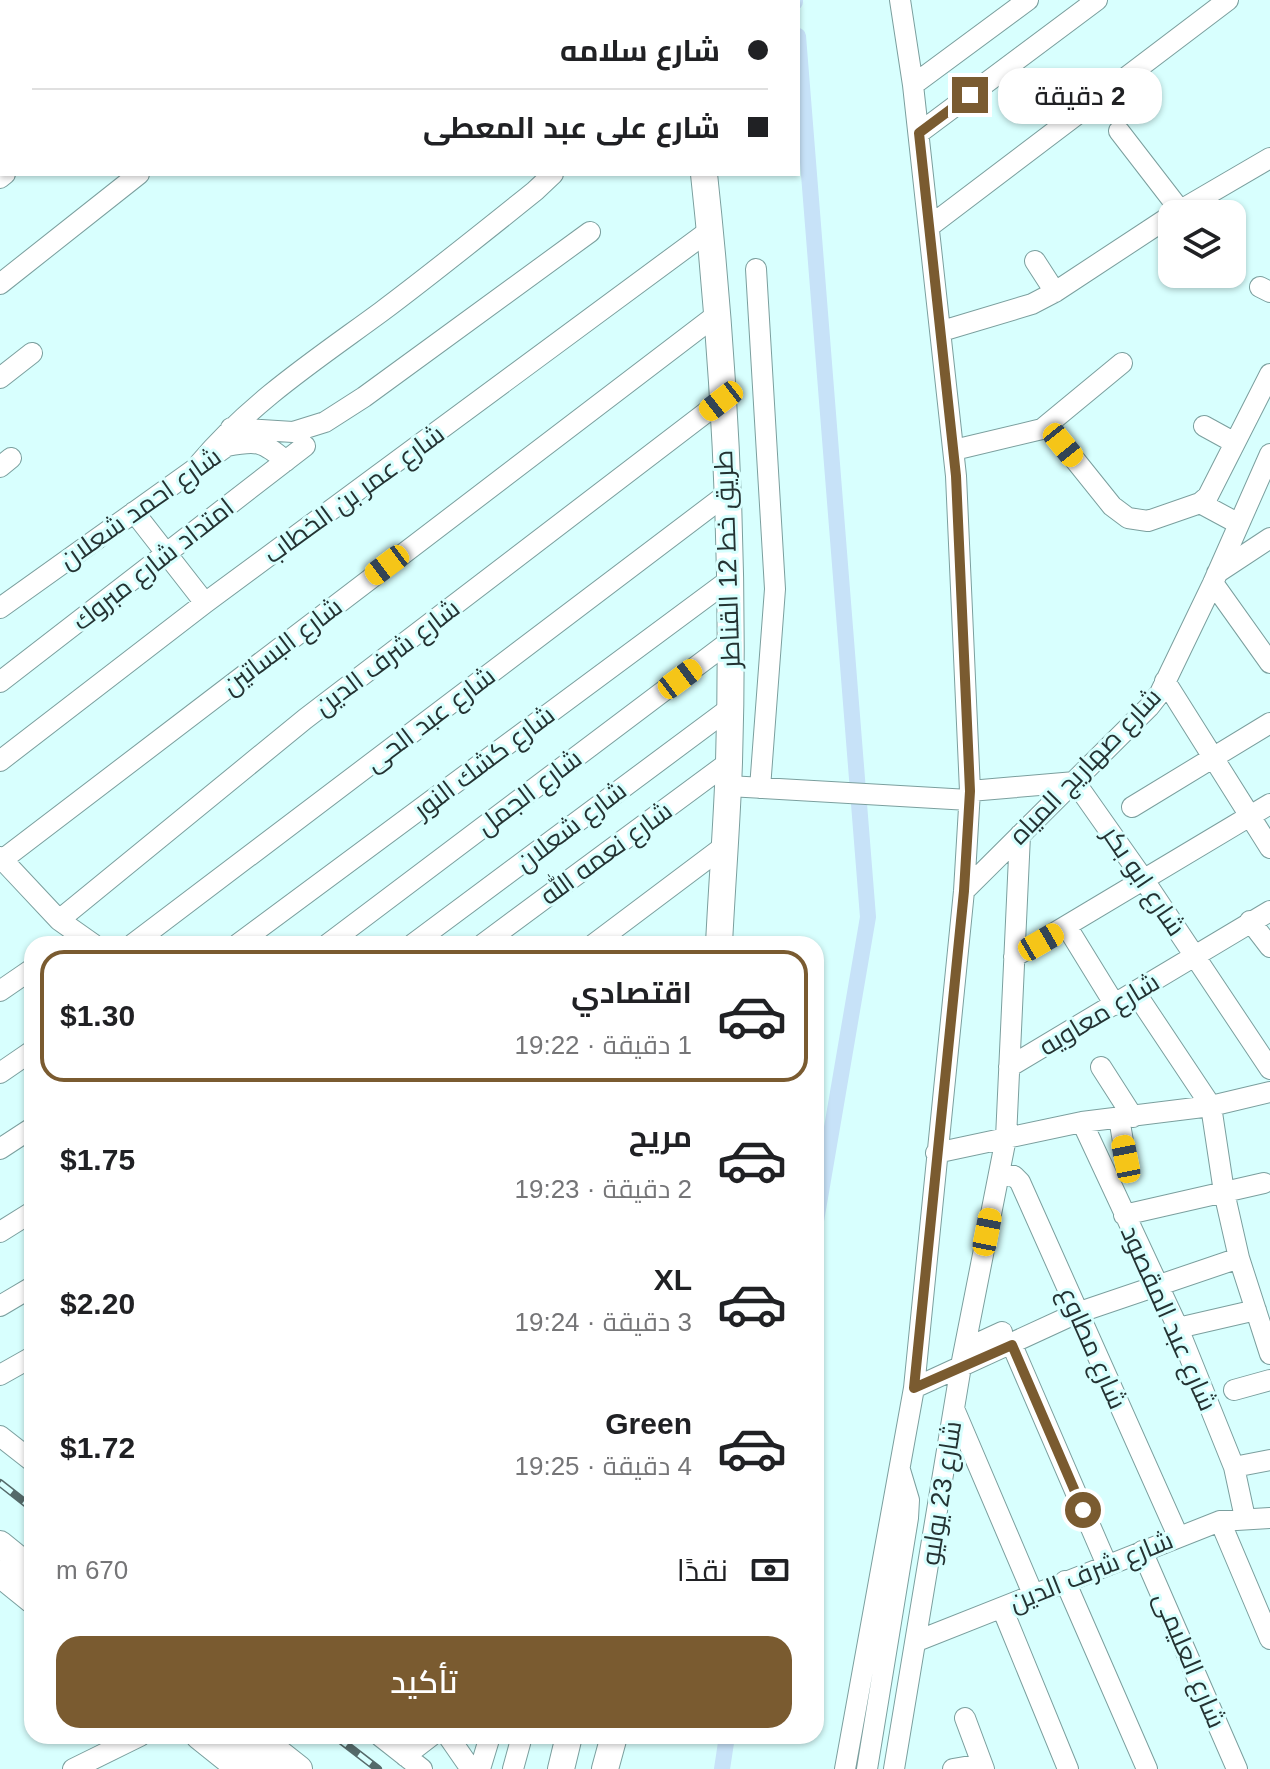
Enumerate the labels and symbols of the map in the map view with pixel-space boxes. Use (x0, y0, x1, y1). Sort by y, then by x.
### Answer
callout: 2 دقيقة (998, 67, 1162, 123)
route end (952, 77, 988, 113)
car (695, 377, 747, 425)
street label: شارع عمر بن الخطاب (258, 419, 451, 571)
car (1039, 419, 1087, 471)
street label: شارع احمد شعلان (53, 441, 228, 577)
street label: طريق خط 12 القناطر (708, 449, 747, 671)
street label: امتداد شارع مبروك (66, 492, 241, 638)
car (361, 541, 413, 589)
street label: شارع البساتين (216, 591, 349, 702)
street label: شارع شرف الدين (309, 593, 467, 723)
car (654, 655, 706, 703)
street label: شارع عبد الحى (359, 661, 502, 779)
street label: شارع صهاريج المياه (1003, 682, 1169, 852)
street label: شارع كشك النور (406, 699, 561, 827)
street label: شارع الجمل (471, 743, 588, 843)
street label: شارع شعلان (510, 775, 633, 879)
street label: شارع نعمه الله (533, 794, 679, 912)
street label: شارع ابو بكر (1094, 819, 1192, 943)
car (1014, 920, 1068, 964)
street label: شارع معاويه (1034, 966, 1165, 1063)
car (1110, 1133, 1142, 1185)
car (971, 1206, 1003, 1258)
street label: شارع عبد المقصود (1113, 1221, 1223, 1416)
street label: شارع مطاوع (1051, 1283, 1133, 1414)
street label: شارع 23 يوليو (915, 1419, 969, 1568)
route start (1065, 1492, 1101, 1528)
street label: شارع شرف الدين (1005, 1525, 1178, 1619)
street label: شارع العليمى (1146, 1588, 1232, 1733)

